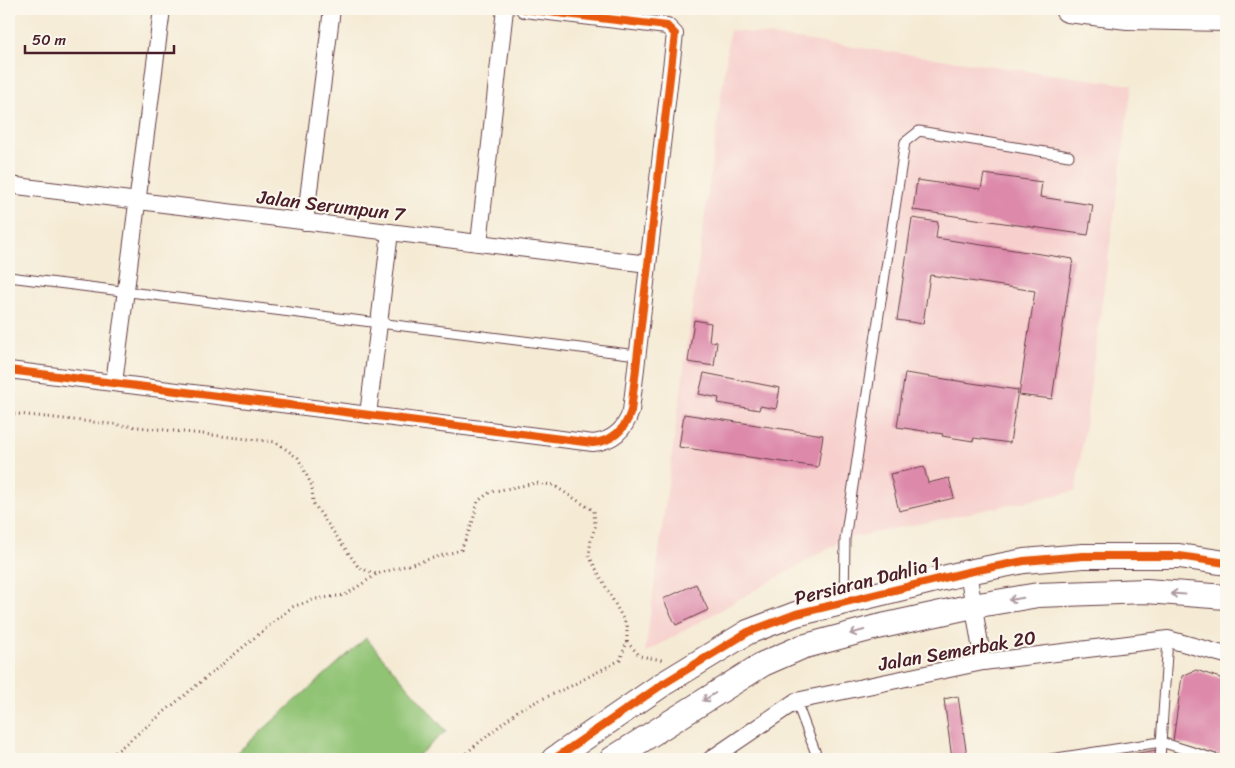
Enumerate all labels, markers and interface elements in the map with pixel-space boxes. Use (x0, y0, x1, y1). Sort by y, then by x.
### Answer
scale bar (25, 22, 174, 54)
text: 50 m (32, 27, 67, 53)
street label: Jalan Serumpun 7 (254, 180, 408, 231)
street label: Persiaran Dahlia 1 (791, 546, 944, 615)
one-way arrow (1170, 589, 1186, 598)
one-way arrow (1008, 594, 1024, 604)
street label: Jalan Semerbak 20 (875, 620, 1038, 681)
one-way arrow (849, 628, 865, 638)
one-way arrow (703, 693, 717, 703)

